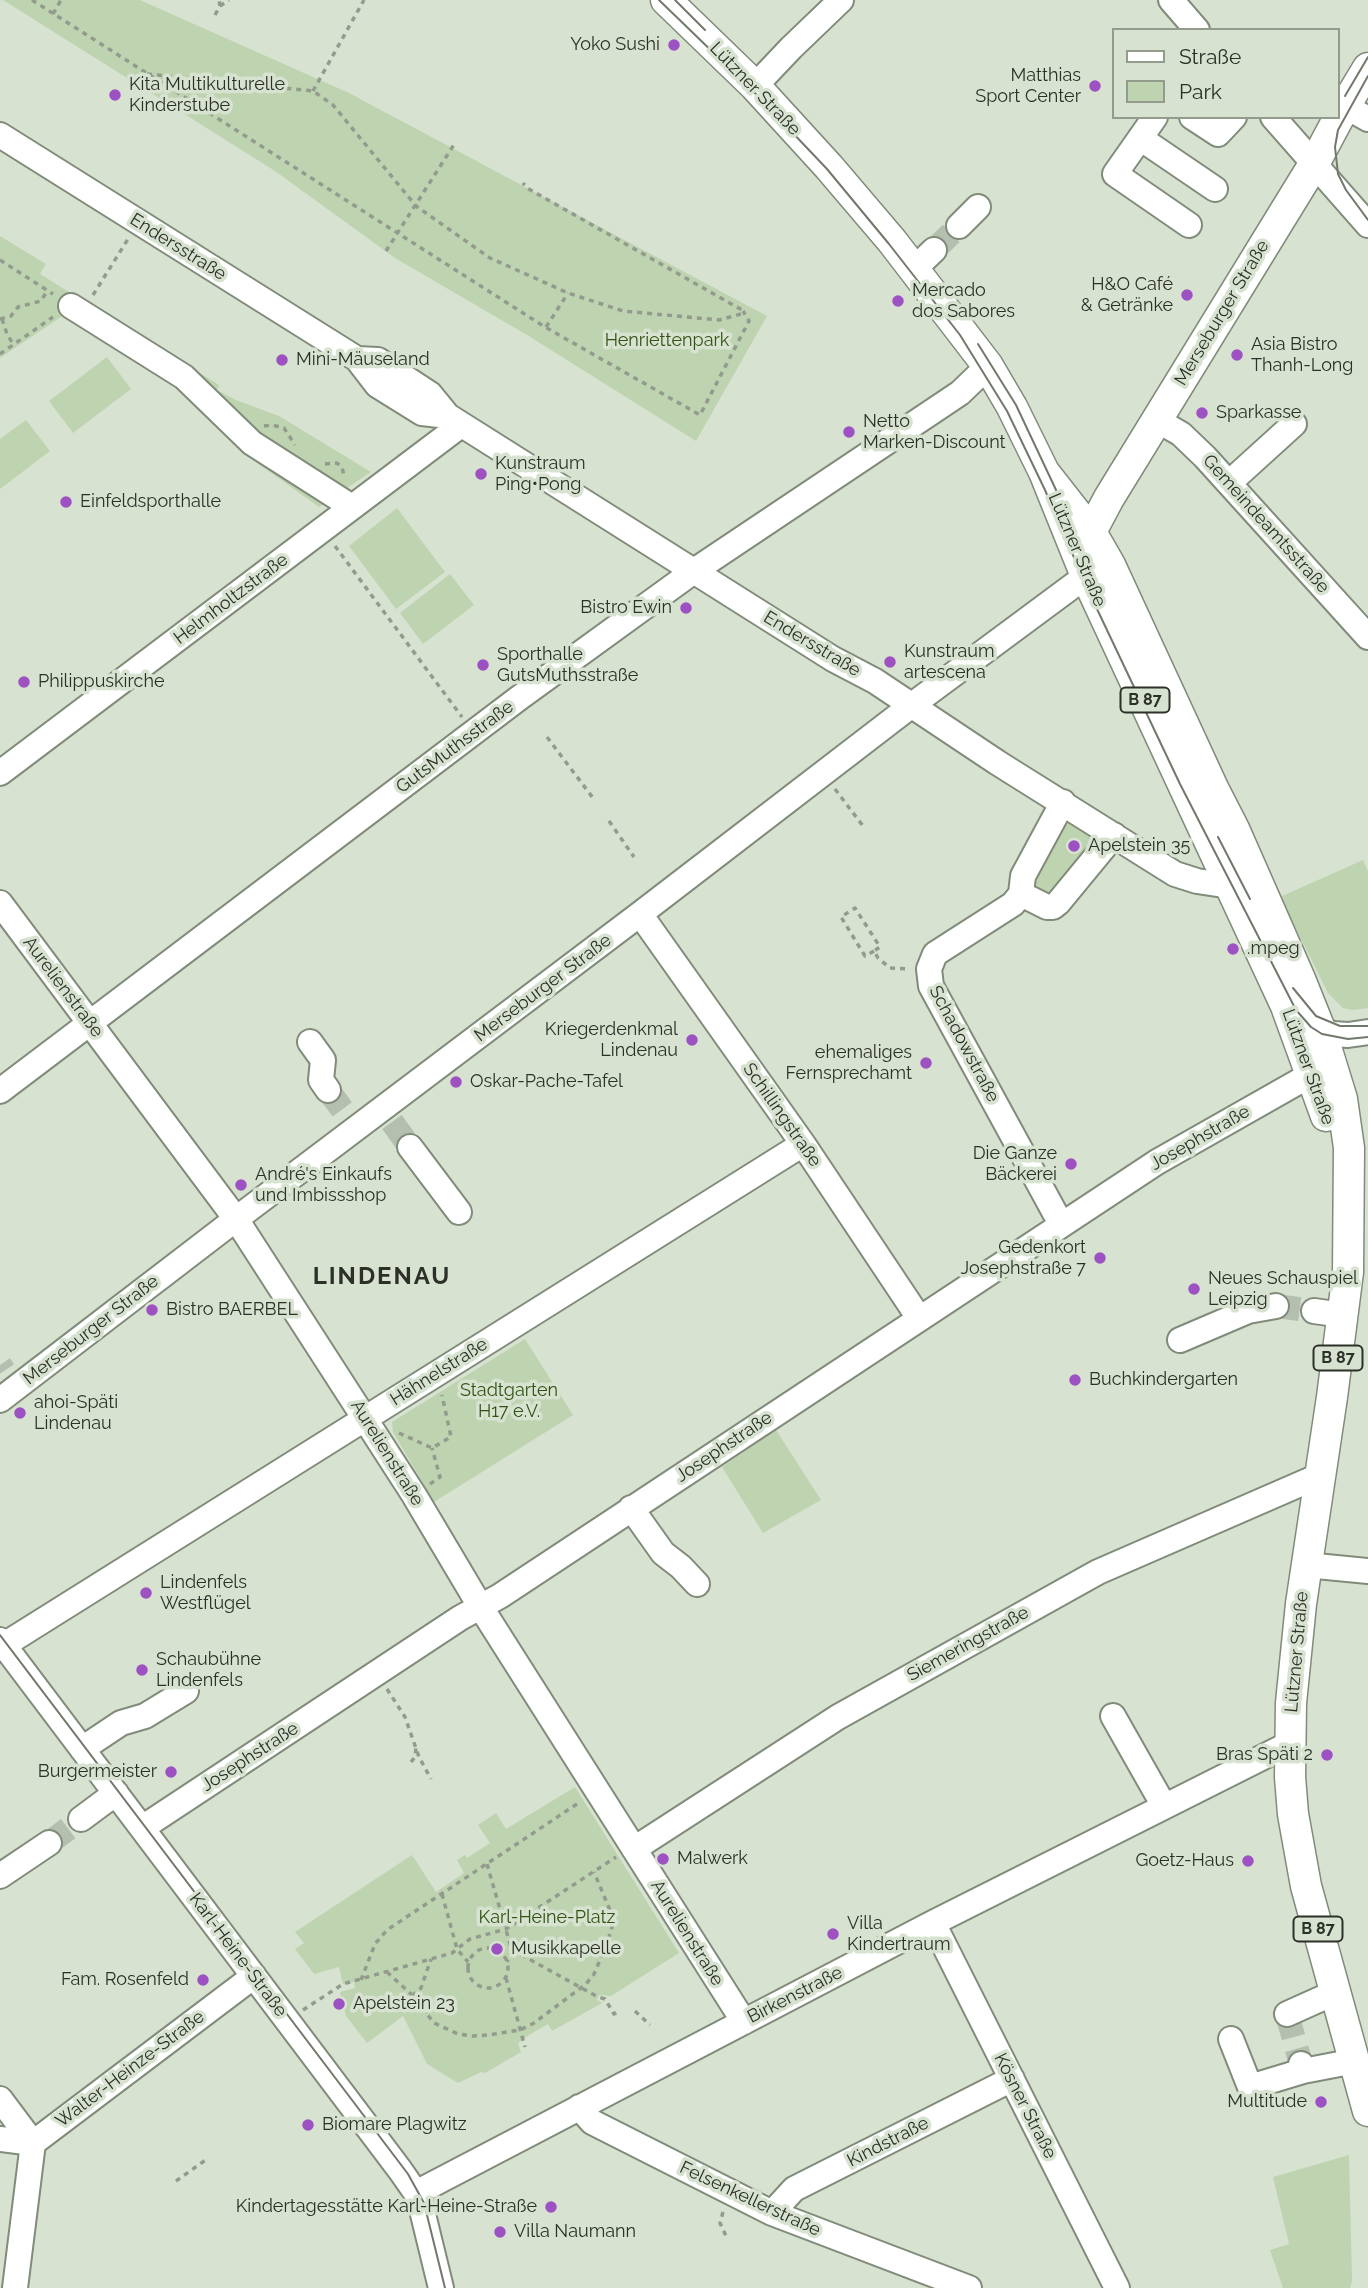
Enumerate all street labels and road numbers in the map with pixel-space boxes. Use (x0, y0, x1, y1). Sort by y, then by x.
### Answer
street label: Lützner Straße (705, 38, 805, 140)
street label: Endersstraße (126, 209, 230, 285)
street label: Merseburger Straße (1170, 236, 1274, 390)
street label: Gemeindeamtsstraße (1198, 450, 1334, 598)
street label: Lützner Straße (1043, 490, 1111, 610)
street label: Helmholtzstraße (170, 549, 292, 649)
street label: Endersstraße (760, 607, 864, 681)
road number: B 87 (1120, 688, 1170, 712)
street label: GutsMuthsstraße (392, 696, 518, 798)
street label: Merseburger Straße (470, 930, 616, 1046)
street label: Aurelienstraße (18, 932, 108, 1042)
street label: Schadowstraße (924, 982, 1004, 1106)
street label: Lützner Straße (1277, 1006, 1339, 1128)
street label: Schillingstraße (738, 1059, 826, 1171)
street label: Josephstraße (1146, 1101, 1254, 1175)
street label: Merseburger Straße (19, 1271, 163, 1389)
street label: Hähnelstraße (386, 1333, 492, 1411)
road number: B 87 (1314, 1346, 1362, 1370)
street label: Aurelienstraße (346, 1396, 428, 1510)
street label: Josephstraße (672, 1407, 776, 1487)
street label: Lützner Straße (1281, 1591, 1313, 1713)
street label: Siemeringstraße (903, 1602, 1033, 1686)
street label: Josephstraße (197, 1718, 303, 1796)
street label: Aurelienstraße (646, 1876, 728, 1990)
street label: Karl-Heine-Straße (184, 1889, 292, 2021)
road number: B 87 (1294, 1916, 1342, 1941)
street label: Birkenstraße (744, 1962, 846, 2028)
street label: Walter-Heinze-Straße (51, 2006, 209, 2132)
street label: Kösner Straße (989, 2050, 1061, 2162)
street label: Kindstraße (844, 2112, 932, 2172)
street label: Felsenkellerstraße (676, 2157, 824, 2241)

